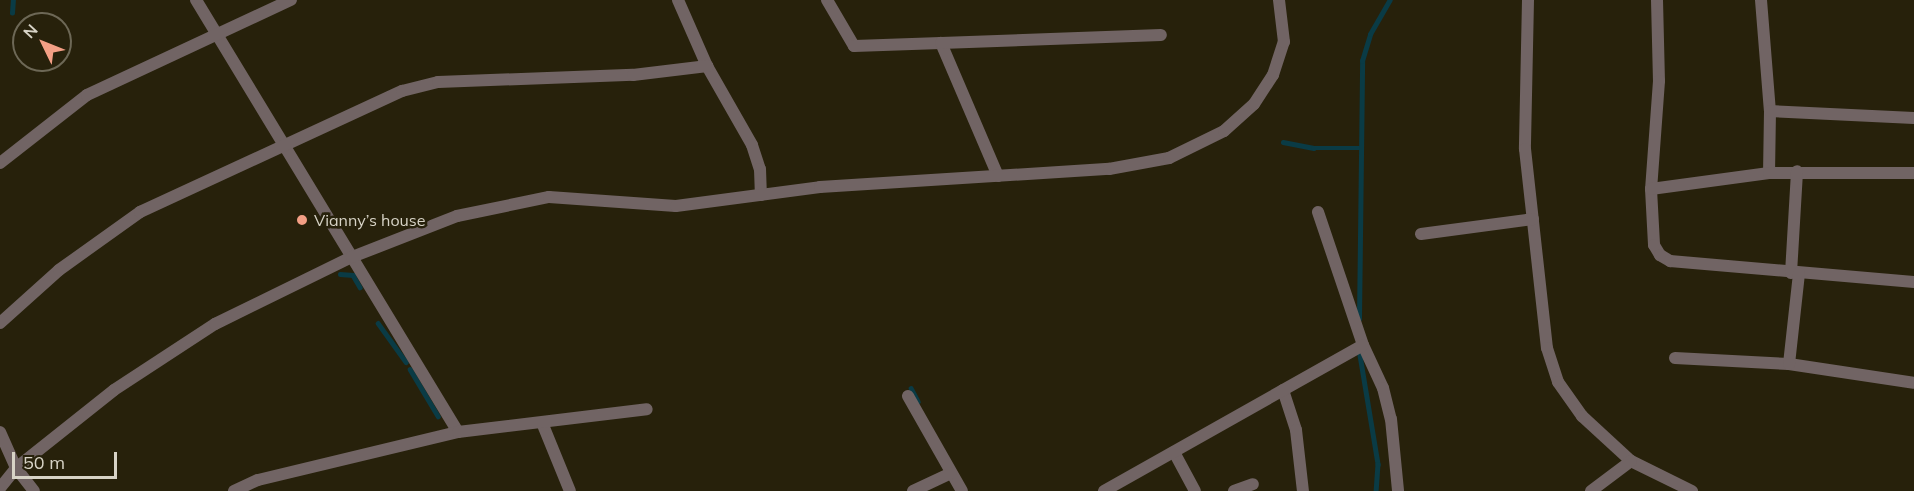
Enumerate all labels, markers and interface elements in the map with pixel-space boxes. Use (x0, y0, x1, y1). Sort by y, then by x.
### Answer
north arrow (12, 12, 72, 72)
text: N (19, 20, 42, 42)
place label: Vianny’s house (314, 210, 425, 230)
marker: Vianny’s house (295, 213, 309, 227)
scale bar (15, 440, 120, 478)
text: 50 m (23, 451, 65, 474)

